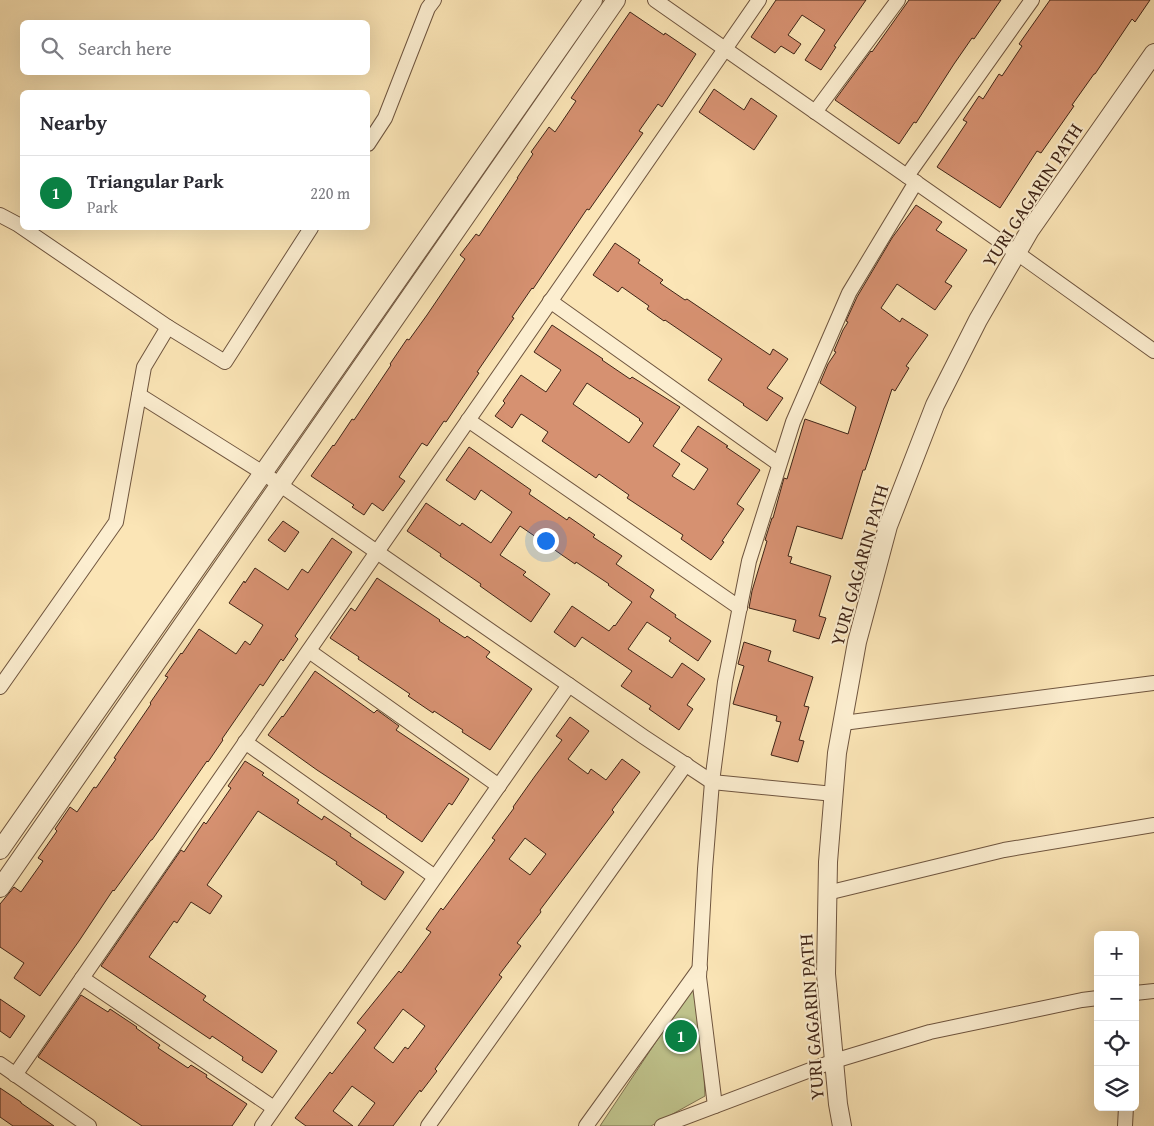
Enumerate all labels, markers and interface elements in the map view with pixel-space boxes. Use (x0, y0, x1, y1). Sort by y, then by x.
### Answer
search box (20, 20, 370, 75)
icon: search (38, 34, 66, 62)
text: Search here (78, 34, 172, 62)
text: Nearby (40, 107, 107, 138)
street label: YURI GAGARIN PATH (975, 118, 1089, 272)
text: Triangular Park (87, 167, 224, 195)
text: 1 (52, 181, 60, 205)
text: 220 m (310, 181, 350, 205)
text: Park (87, 195, 118, 219)
street label: YURI GAGARIN PATH (823, 481, 895, 649)
your location (533, 528, 559, 554)
map controls (1094, 931, 1139, 1111)
button: + (1094, 931, 1139, 976)
street label: YURI GAGARIN PATH (791, 933, 831, 1101)
button: − (1094, 976, 1139, 1021)
pin: 1 (665, 1017, 697, 1055)
button: locate (1094, 1021, 1139, 1066)
button: layers (1094, 1066, 1139, 1111)

